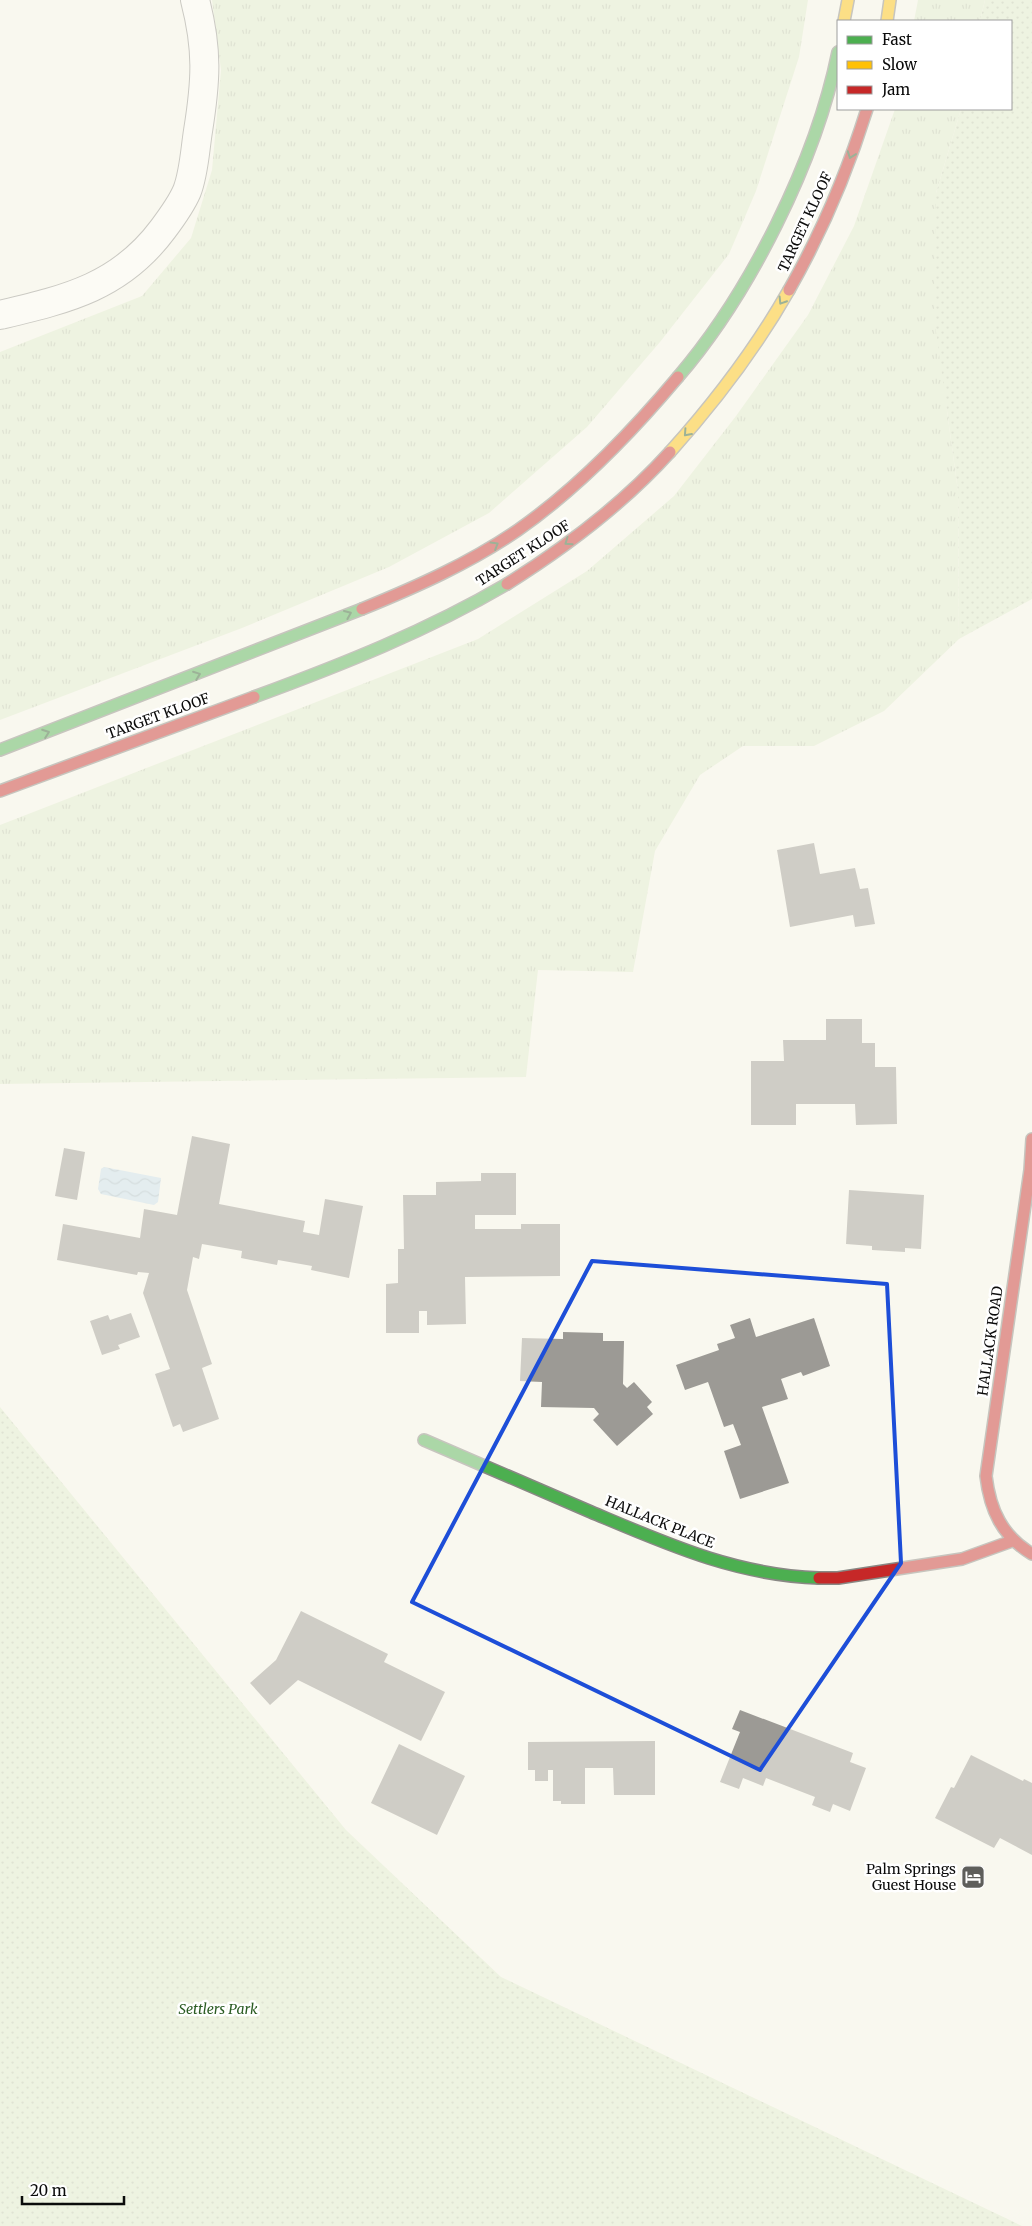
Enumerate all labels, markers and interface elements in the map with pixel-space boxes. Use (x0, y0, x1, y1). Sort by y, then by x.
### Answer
legend (837, 20, 1012, 110)
text: Fast (882, 30, 912, 49)
text: Slow (882, 55, 917, 74)
text: Jam (881, 80, 910, 99)
one-way arrow (847, 150, 857, 159)
street label: TARGET KLOOF (774, 169, 836, 275)
one-way arrow (779, 296, 789, 305)
one-way arrow (684, 427, 693, 436)
street label: TARGET KLOOF (473, 516, 574, 590)
one-way arrow (564, 536, 573, 545)
one-way arrow (489, 541, 498, 551)
one-way arrow (343, 610, 352, 621)
one-way arrow (193, 671, 201, 681)
street label: TARGET KLOOF (104, 689, 212, 743)
one-way arrow (41, 729, 49, 739)
street label: HALLACK ROAD (973, 1285, 1007, 1397)
street label: HALLACK PLACE (603, 1492, 717, 1552)
place label: Palm Springs Guest House (866, 1860, 956, 1894)
hotel icon: Palm Springs Guest House (960, 1864, 986, 1890)
park label: Settlers Park (178, 2000, 258, 2018)
scale bar (22, 2174, 125, 2206)
text: 20 m (30, 2181, 67, 2200)

